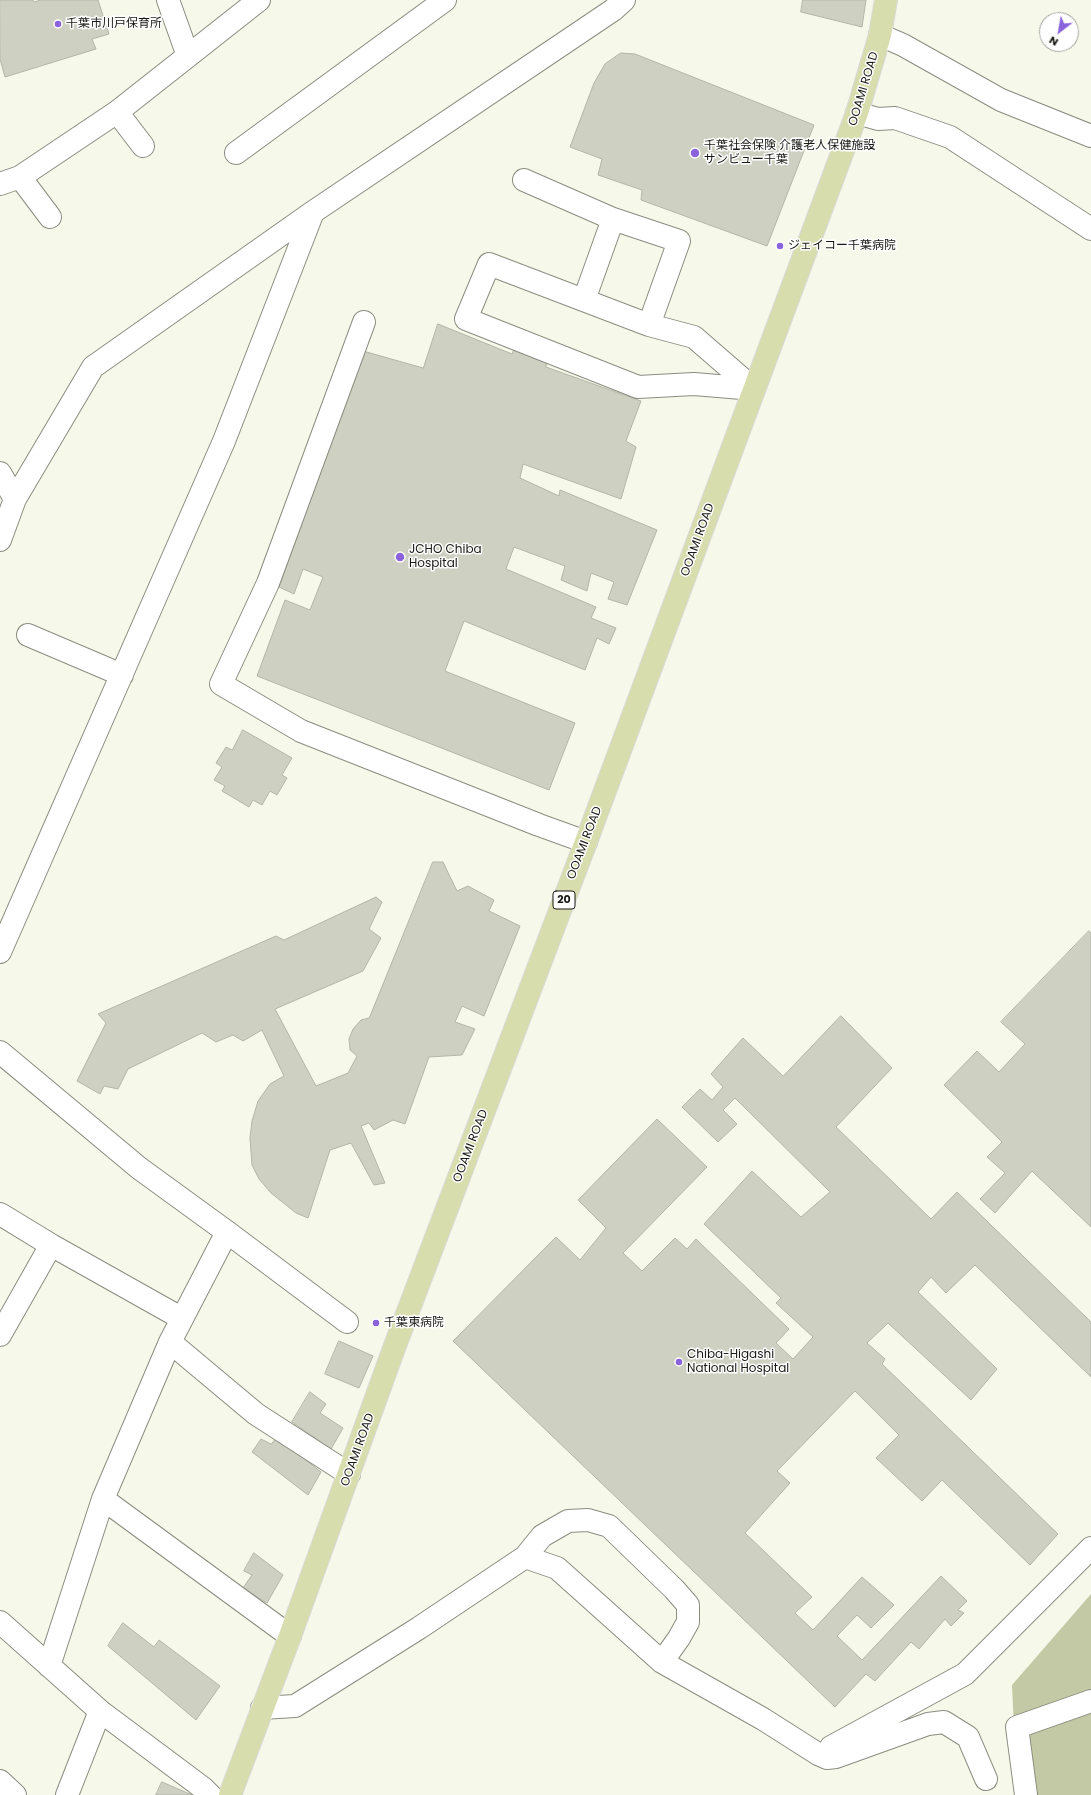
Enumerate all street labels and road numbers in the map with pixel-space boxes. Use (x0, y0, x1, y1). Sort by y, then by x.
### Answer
street label: OOAMI ROAD (846, 50, 882, 128)
street label: OOAMI ROAD (678, 501, 718, 579)
street label: OOAMI ROAD (565, 805, 605, 881)
road number: 20 (553, 891, 575, 909)
street label: OOAMI ROAD (451, 1108, 491, 1184)
street label: OOAMI ROAD (338, 1411, 378, 1489)

